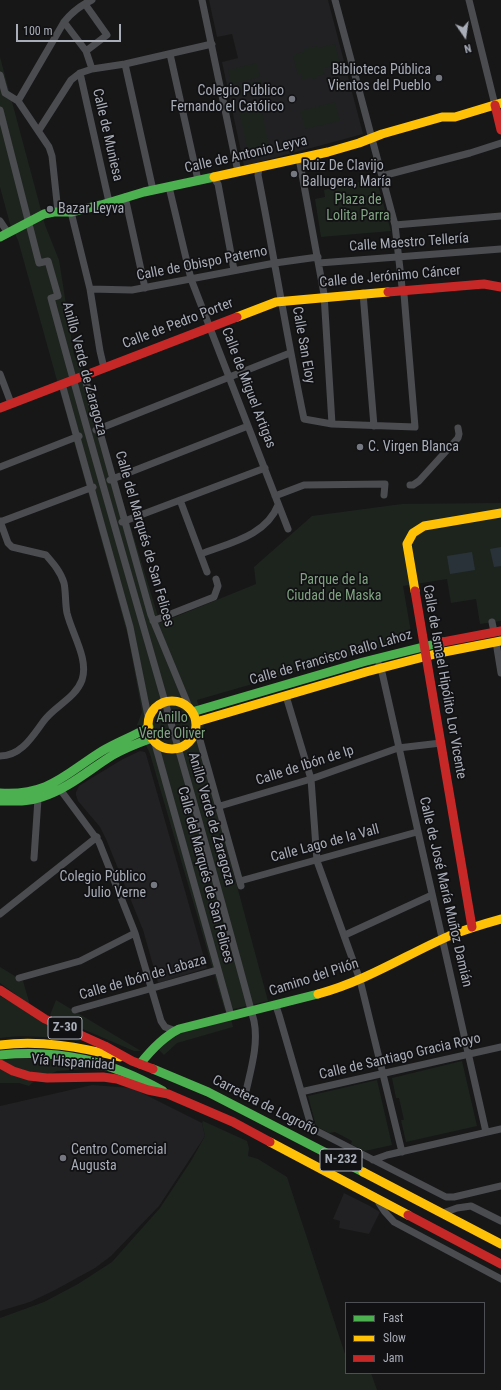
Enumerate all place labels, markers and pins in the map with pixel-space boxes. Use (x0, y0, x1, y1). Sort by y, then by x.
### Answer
place label: Biblioteca Pública Vientos del Pueblo (328, 62, 431, 94)
marker: Biblioteca Pública Vientos del Pueblo (434, 73, 444, 83)
place label: Colegio Público Fernando el Católico (171, 83, 284, 116)
marker: Colegio Público Fernando el Católico (287, 94, 297, 104)
place label: Ruiz De Clavijo Ballugera, María (302, 158, 391, 190)
marker: Ruiz De Clavijo Ballugera, María (289, 169, 299, 179)
place label: Bazar Leyva (58, 201, 124, 217)
marker: Bazar Leyva (45, 204, 55, 214)
place label: C. Virgen Blanca (368, 439, 459, 455)
marker: C. Virgen Blanca (355, 442, 365, 452)
place label: Colegio Público Julio Verne (60, 869, 146, 902)
marker: Colegio Público Julio Verne (149, 880, 159, 890)
place label: Centro Comercial Augusta (71, 1142, 167, 1174)
marker: Centro Comercial Augusta (58, 1153, 68, 1163)

